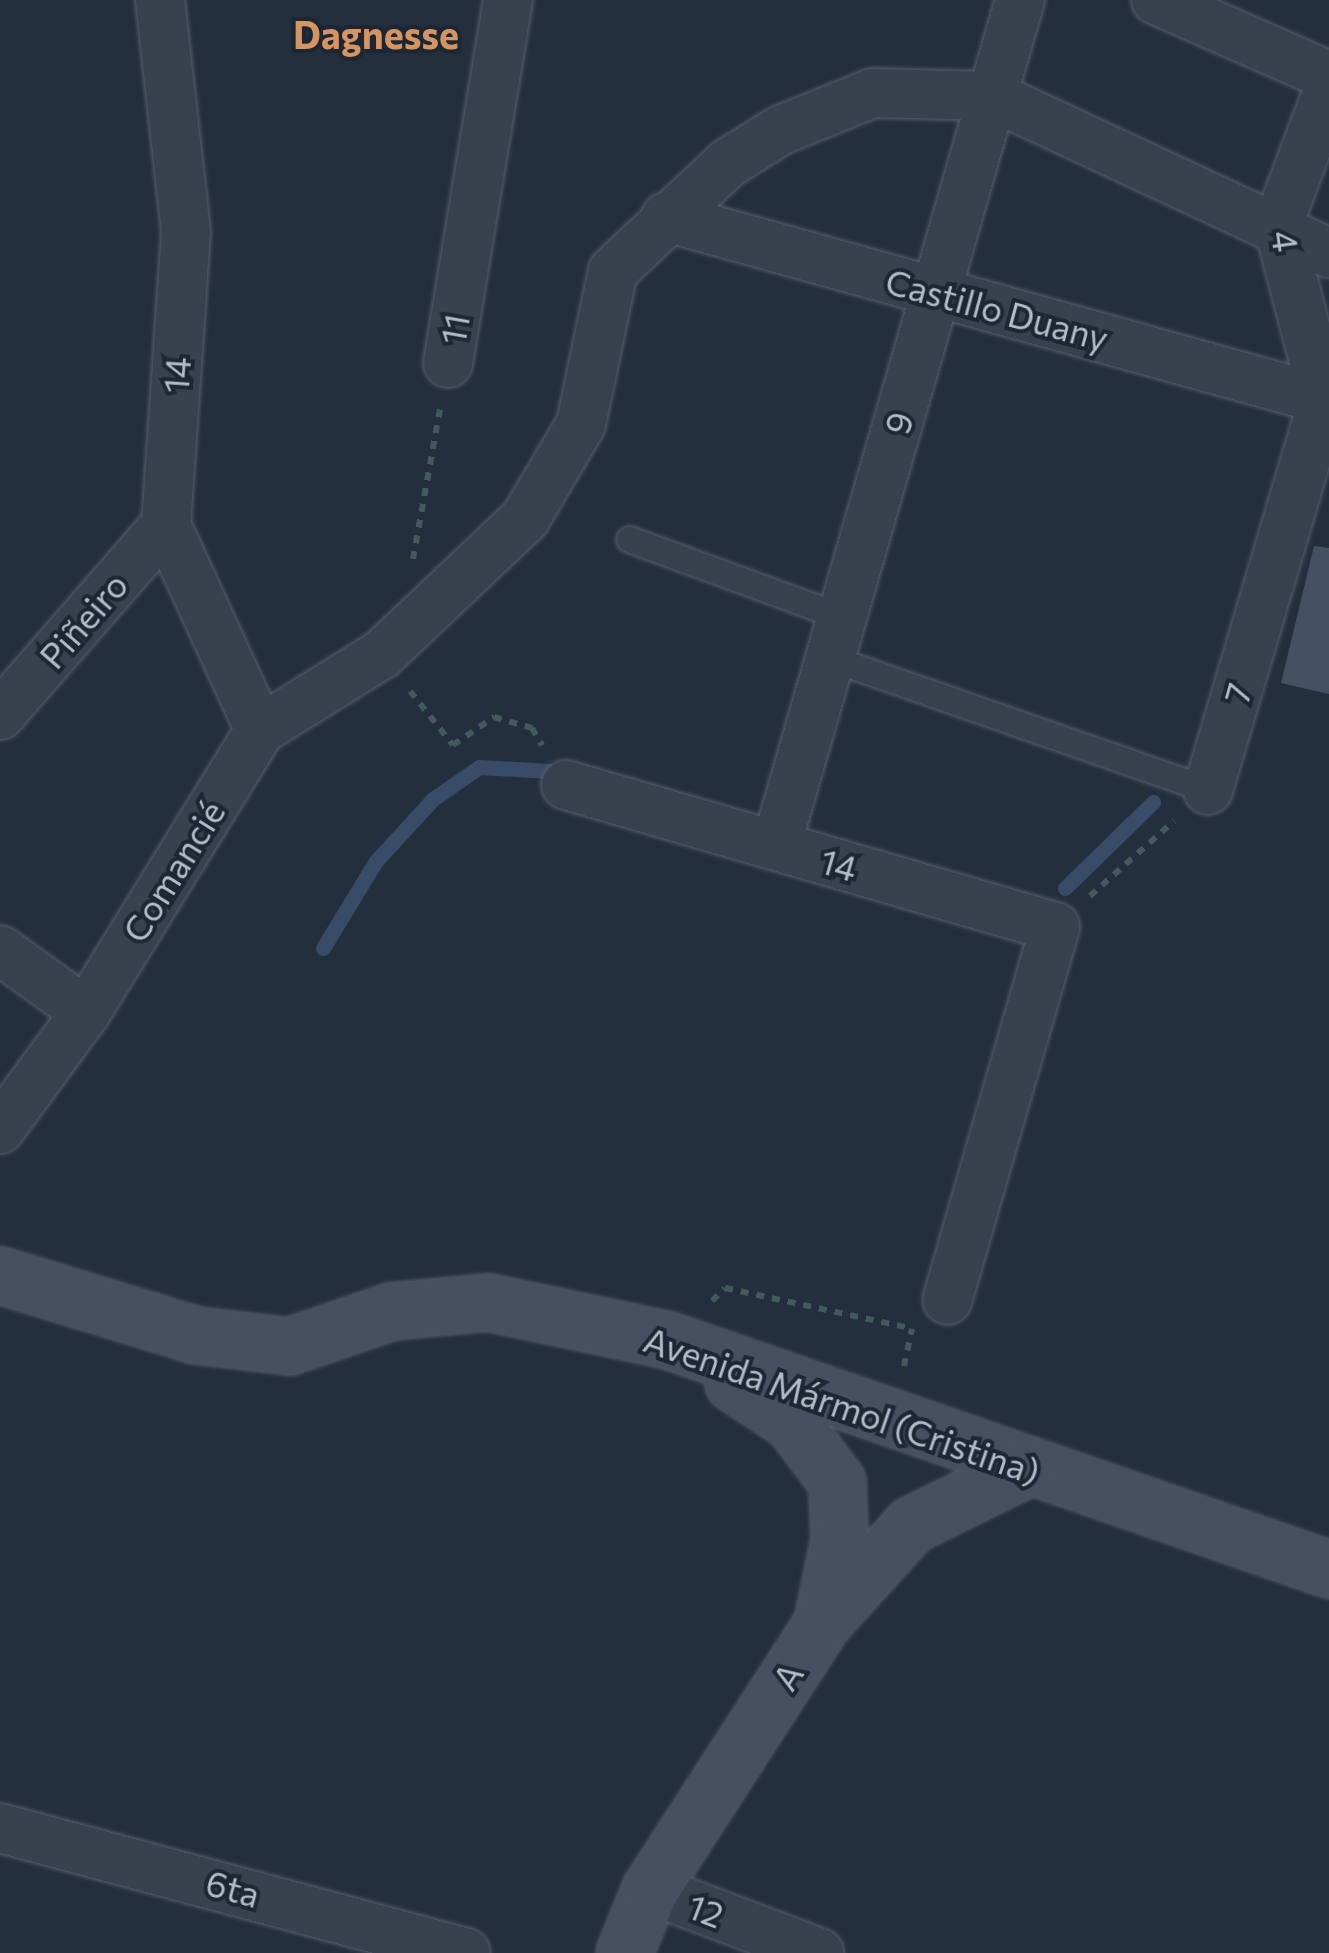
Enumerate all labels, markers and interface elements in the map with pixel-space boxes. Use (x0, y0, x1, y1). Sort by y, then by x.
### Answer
district label: Dagnesse (293, 11, 459, 57)
street label: 4 (1264, 228, 1308, 254)
street label: Castillo Duany (881, 259, 1113, 359)
street label: 11 (431, 311, 477, 347)
street label: 14 (154, 356, 198, 394)
street label: 9 (875, 407, 921, 439)
street label: Piñeiro (30, 564, 136, 676)
street label: 7 (1214, 678, 1260, 708)
street label: Comancié (113, 793, 233, 949)
street label: 14 (816, 839, 862, 889)
street label: Avenida Mármol (Cristina) (639, 1318, 1045, 1492)
street label: A (763, 1654, 811, 1698)
street label: 6ta (202, 1861, 264, 1915)
street label: 12 (682, 1884, 730, 1936)

